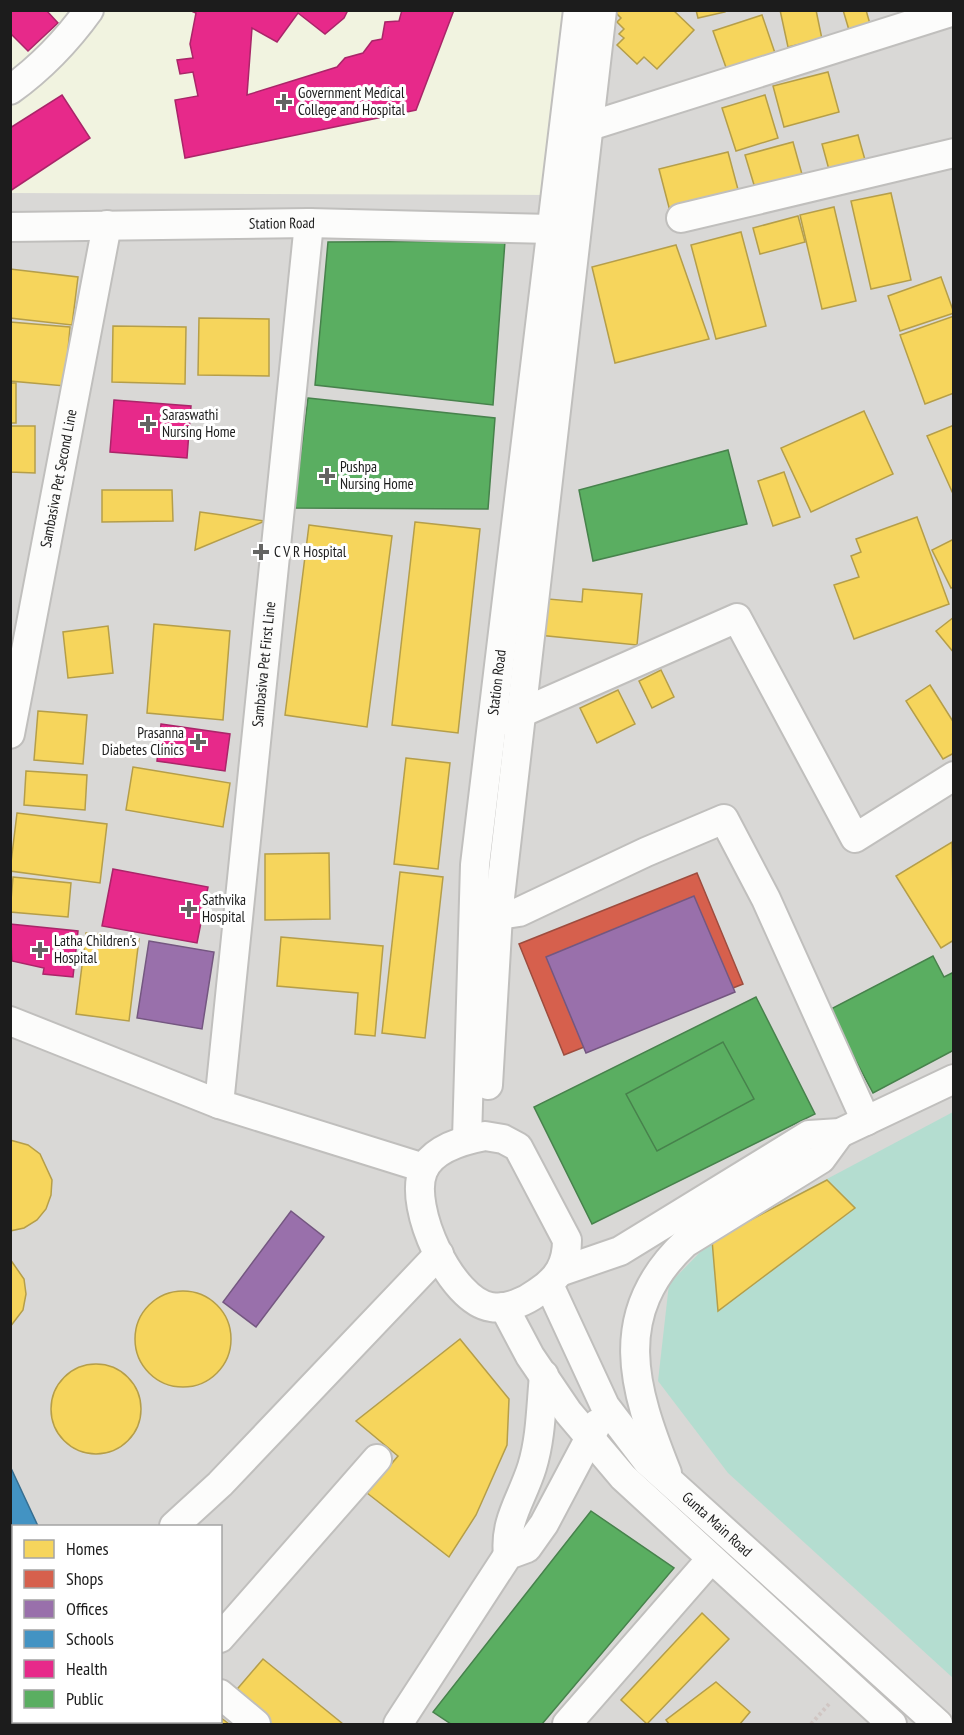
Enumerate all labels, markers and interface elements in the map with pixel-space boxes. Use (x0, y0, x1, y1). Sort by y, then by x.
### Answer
place label: Government Medical College and Hospital (298, 83, 406, 119)
marker: Government Medical College and Hospital (275, 93, 293, 111)
street label: Station Road (249, 213, 315, 233)
place label: Saraswathi Nursing Home (162, 405, 236, 441)
street label: Sambasiva Pet Second Line (36, 408, 81, 549)
marker: Saraswathi Nursing Home (139, 415, 157, 433)
place label: Pushpa Nursing Home (340, 457, 414, 493)
marker: Pushpa Nursing Home (318, 467, 336, 485)
place label: C V R Hospital (274, 542, 347, 561)
marker: C V R Hospital (252, 543, 270, 561)
street label: Sambasiva Pet First Line (248, 600, 279, 728)
street label: Station Road (483, 649, 510, 716)
place label: Prasanna Diabetes Clinics (102, 723, 184, 759)
marker: Prasanna Diabetes Clinics (189, 733, 207, 751)
place label: Sathvika Hospital (202, 890, 246, 926)
marker: Sathvika Hospital (180, 900, 198, 918)
place label: Latha Children's Hospital (54, 931, 137, 967)
marker: Latha Children's Hospital (31, 941, 49, 959)
street label: Gunta Main Road (678, 1487, 756, 1561)
legend (12, 1525, 222, 1723)
text: Homes (66, 1537, 109, 1560)
text: Shops (66, 1567, 103, 1590)
text: Offices (66, 1597, 108, 1620)
text: Schools (66, 1627, 114, 1650)
text: Health (66, 1657, 107, 1680)
text: Public (66, 1687, 104, 1710)

